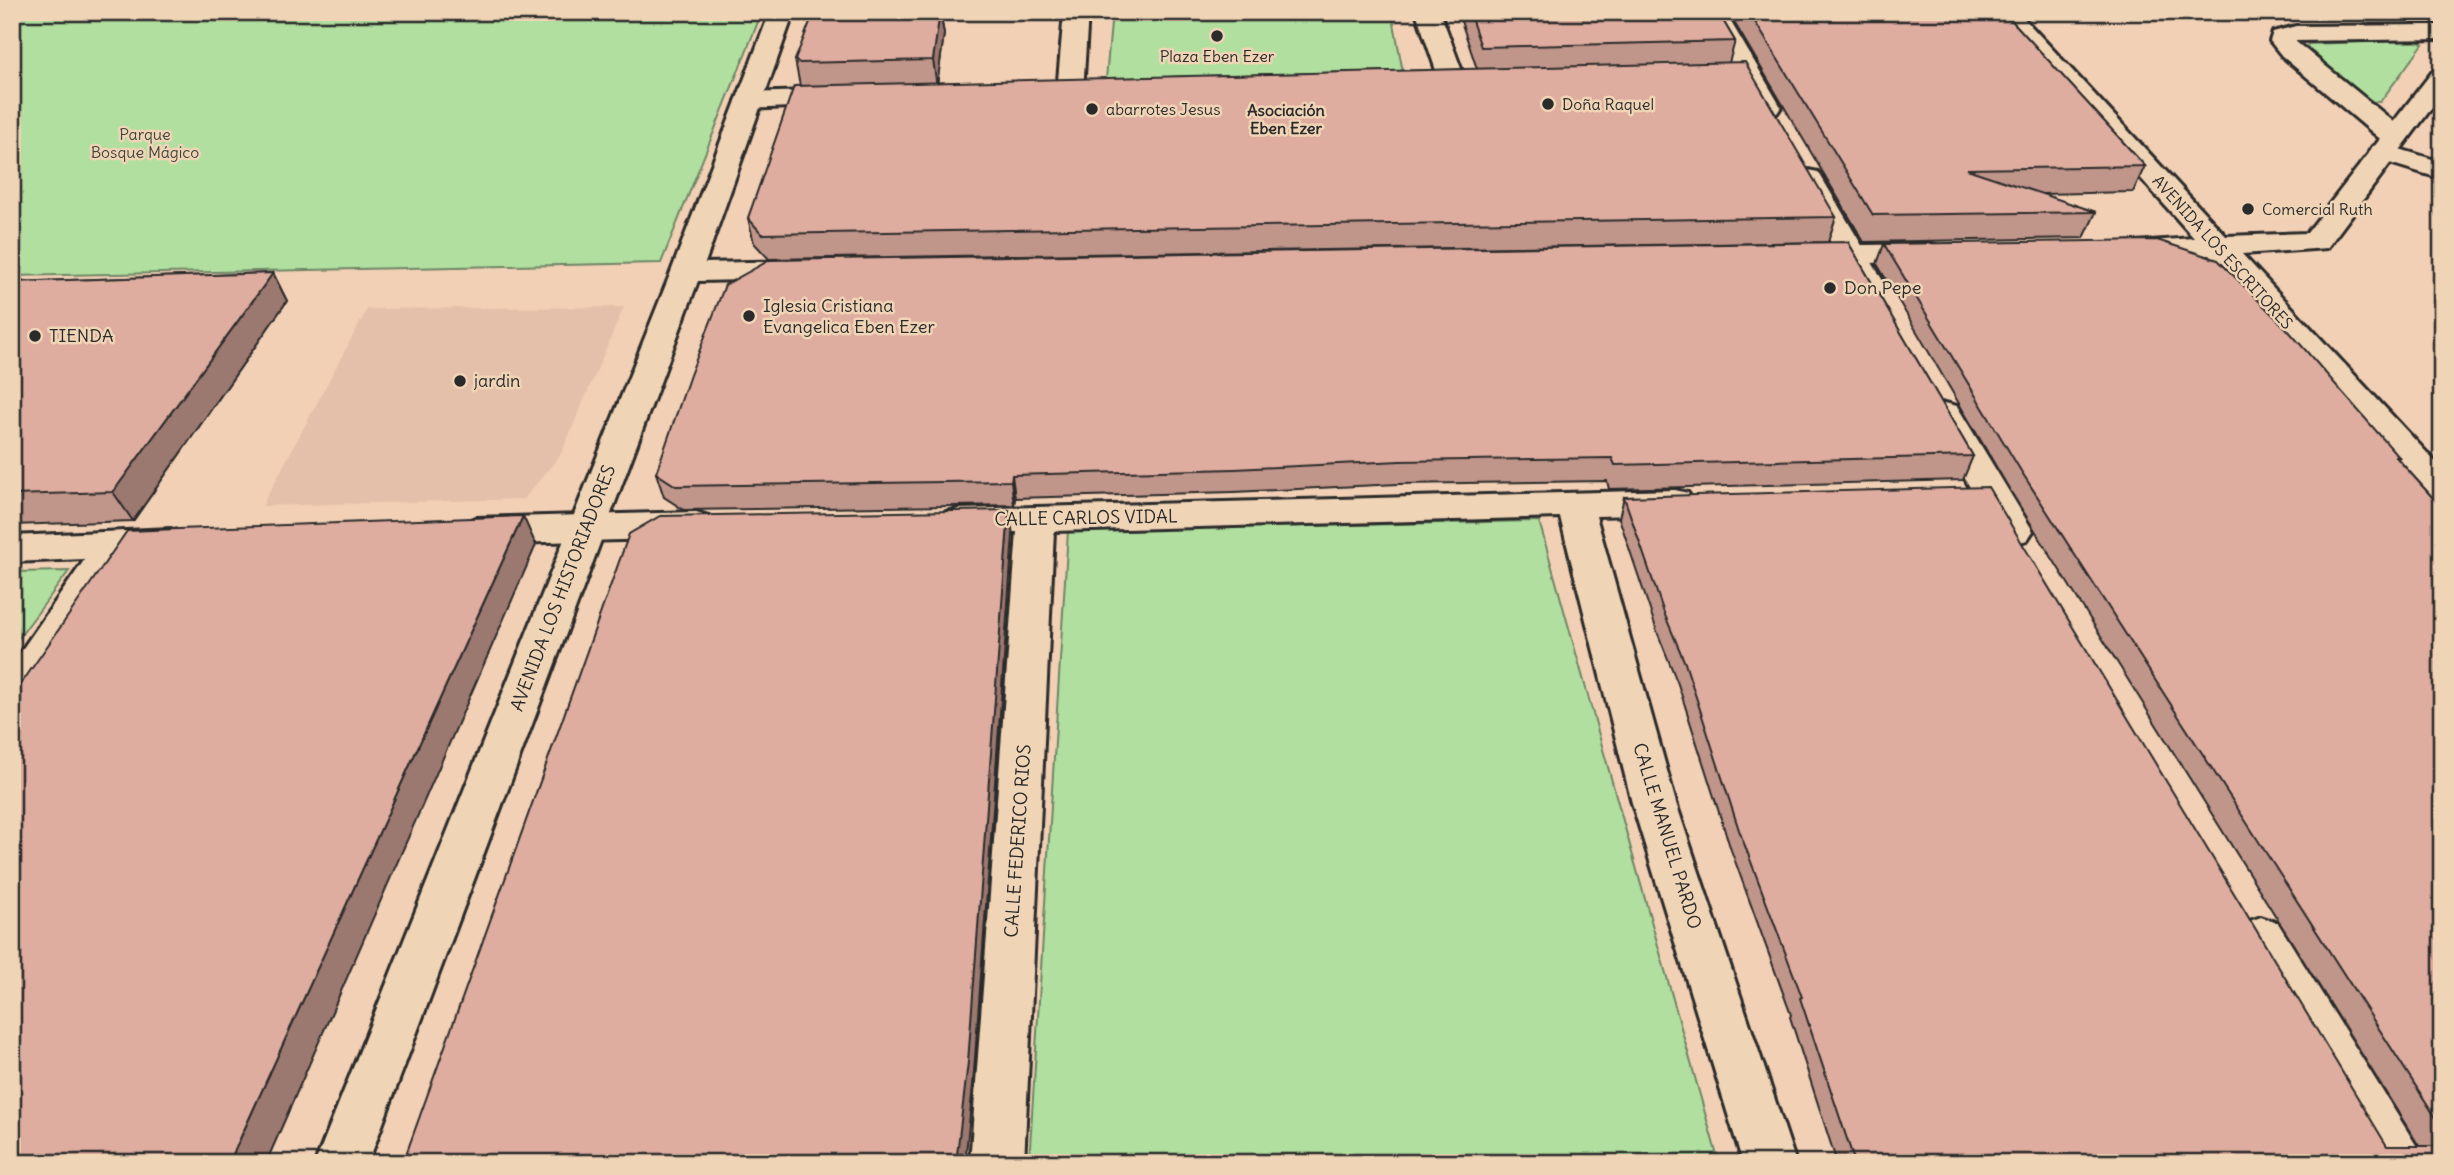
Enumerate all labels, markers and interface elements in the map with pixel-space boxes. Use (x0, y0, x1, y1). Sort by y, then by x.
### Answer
marker: Plaza Eben Ezer (1209, 28, 1225, 44)
place label: Plaza Eben Ezer (1160, 46, 1275, 66)
place label: Doña Raquel (1562, 94, 1654, 114)
marker: Doña Raquel (1540, 96, 1556, 112)
place label: abarrotes Jesus (1106, 99, 1220, 119)
district label: Asociación Eben Ezer (1247, 100, 1325, 138)
marker: abarrotes Jesus (1084, 101, 1100, 117)
park label: Parque Bosque Mágico (91, 124, 199, 162)
street label: AVENIDA LOS ESCRITORES (2149, 171, 2298, 333)
place label: Comercial Ruth (2262, 199, 2373, 219)
marker: Comercial Ruth (2240, 201, 2256, 217)
place label: Don Pepe (1844, 276, 1921, 299)
marker: Don Pepe (1822, 280, 1838, 296)
place label: Iglesia Cristiana Evangelica Eben Ezer (763, 294, 936, 338)
marker: Iglesia Cristiana Evangelica Eben Ezer (741, 308, 757, 324)
place label: TIENDA (49, 324, 114, 347)
marker: TIENDA (27, 328, 43, 344)
place label: jardin (473, 369, 520, 392)
marker: jardin (452, 373, 468, 389)
street label: AVENIDA LOS HISTORIADORES (505, 461, 620, 714)
street label: CALLE CARLOS VIDAL (994, 504, 1178, 531)
street label: CALLE MANUEL PARDO (1628, 740, 1707, 932)
street label: CALLE FEDERICO RIOS (999, 744, 1036, 938)

